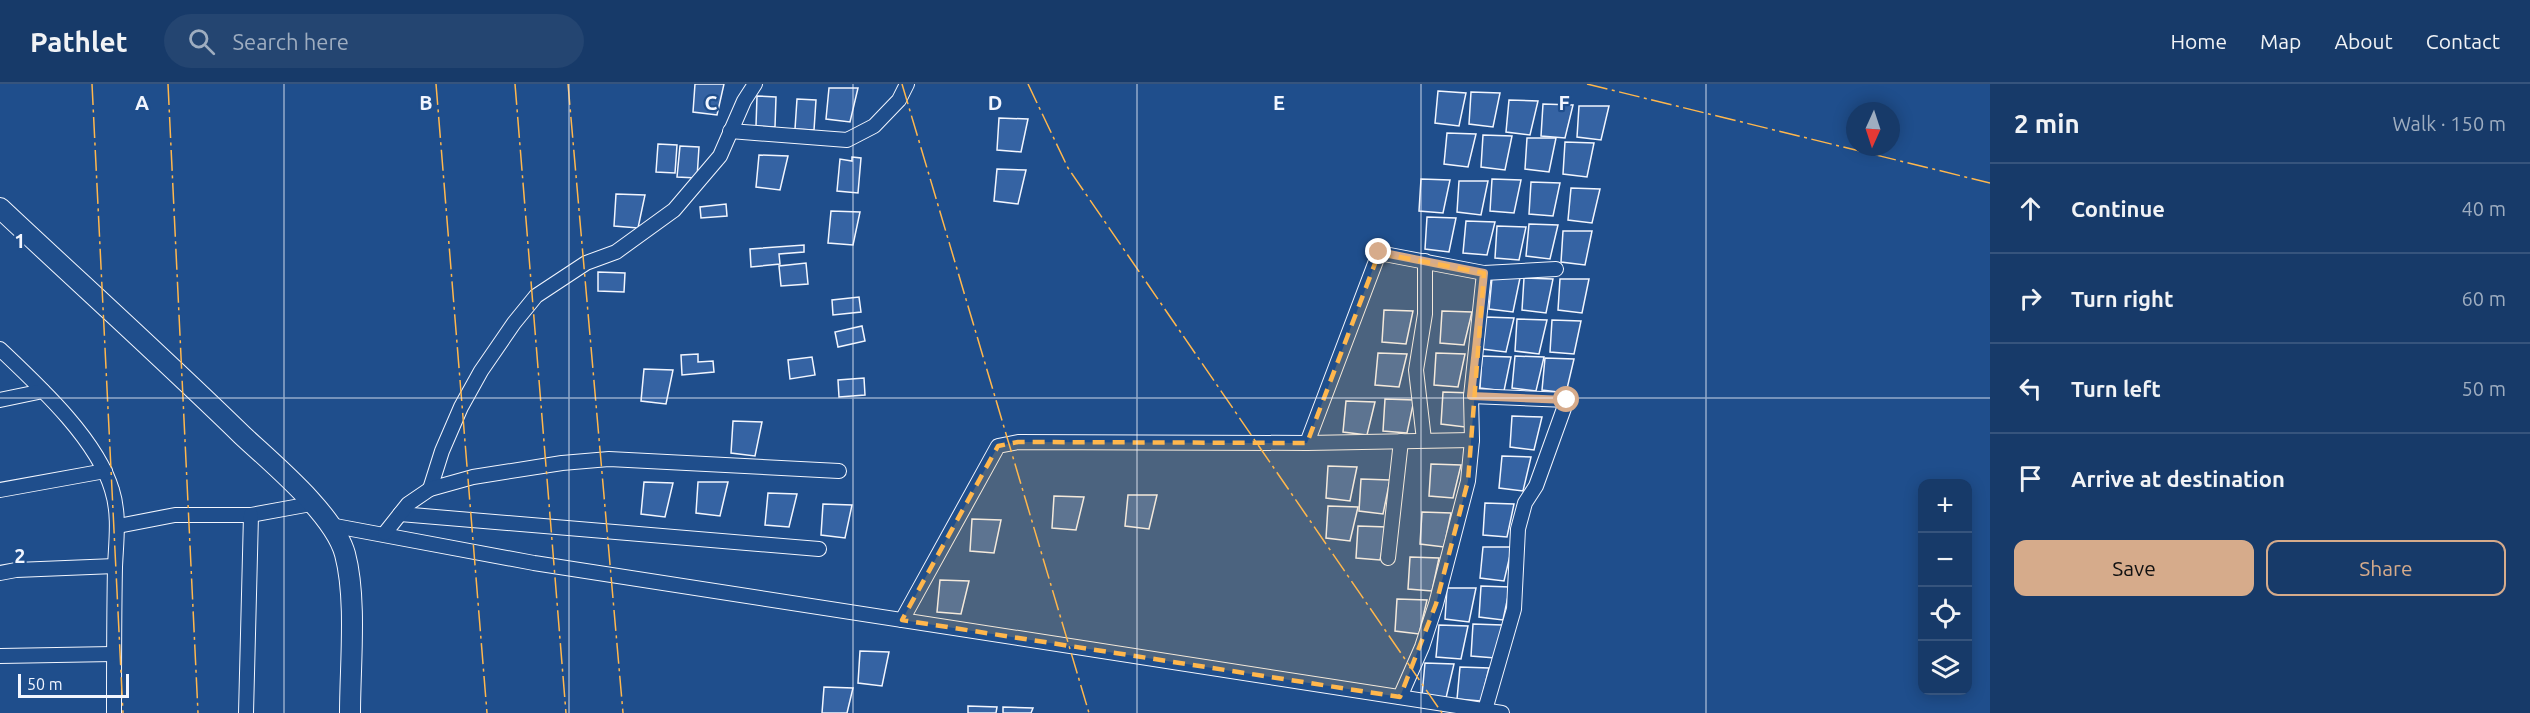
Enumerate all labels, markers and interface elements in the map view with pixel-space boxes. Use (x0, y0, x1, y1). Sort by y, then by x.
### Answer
search box (164, 14, 584, 68)
icon: search (185, 25, 218, 58)
text: Pathlet (30, 26, 128, 57)
text: Search here (233, 29, 349, 54)
text: Home (2170, 29, 2227, 53)
text: Map (2260, 29, 2301, 53)
text: About (2334, 29, 2393, 53)
text: Contact (2426, 29, 2500, 53)
text: A (135, 91, 149, 114)
text: B (419, 91, 433, 114)
text: C (705, 91, 718, 114)
text: D (988, 91, 1002, 114)
text: E (1273, 91, 1285, 114)
text: F (1558, 91, 1570, 114)
north arrow (1846, 102, 1900, 156)
text: 2 min (2014, 109, 2080, 138)
text: Walk · 150 m (2393, 112, 2506, 135)
icon: ahead (2014, 192, 2047, 225)
text: Continue (2071, 196, 2165, 221)
text: 40 m (2462, 197, 2506, 220)
text: 1 (14, 229, 26, 252)
route end (1365, 238, 1391, 264)
icon: right (2014, 282, 2047, 315)
text: Turn right (2071, 286, 2173, 311)
text: 60 m (2462, 287, 2506, 310)
icon: left (2014, 372, 2047, 405)
text: Turn left (2071, 376, 2161, 401)
text: 50 m (2462, 377, 2506, 400)
route start (1553, 386, 1579, 412)
icon: arrive (2014, 462, 2047, 495)
text: Arrive at destination (2071, 466, 2285, 491)
map controls (1918, 479, 1972, 695)
button: + (1918, 479, 1972, 533)
button: − (1918, 533, 1972, 587)
button: Save (2014, 540, 2254, 596)
button: Share (2266, 540, 2506, 596)
text: 2 (14, 544, 26, 567)
button: locate (1918, 587, 1972, 641)
button: layers (1918, 641, 1972, 695)
scale bar (18, 671, 129, 698)
text: 50 m (27, 675, 63, 693)

